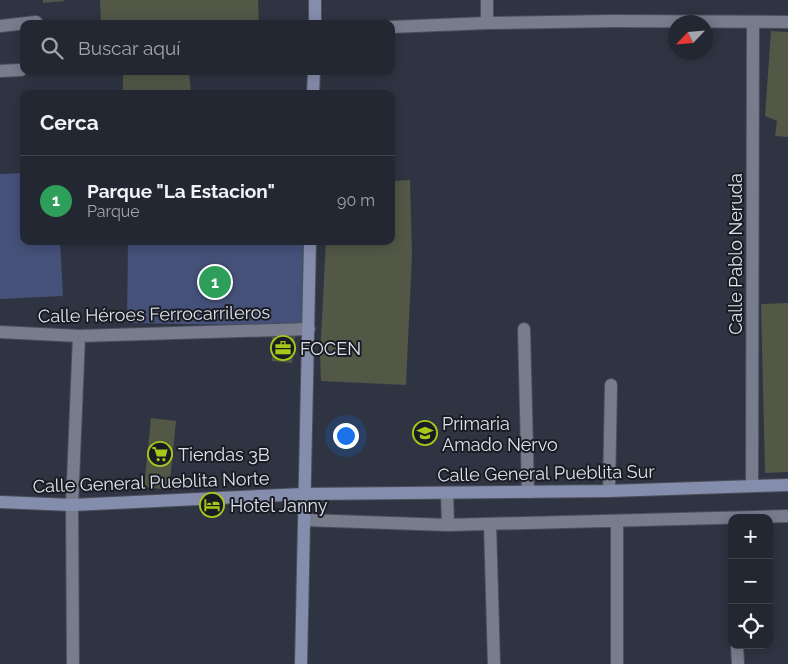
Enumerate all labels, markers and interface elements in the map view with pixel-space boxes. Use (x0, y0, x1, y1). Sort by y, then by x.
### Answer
north arrow (668, 15, 713, 60)
search box (20, 20, 395, 75)
icon: search (38, 34, 66, 62)
text: Buscar aquí (78, 37, 180, 59)
text: Cerca (40, 110, 99, 135)
street label: Calle Pablo Neruda (725, 173, 746, 335)
text: Parque "La Estacion" (87, 180, 275, 202)
text: 1 (52, 191, 60, 210)
text: 90 m (337, 191, 375, 210)
text: Parque (87, 202, 140, 221)
pin: 1 (199, 263, 231, 301)
street label: Calle Héroes Ferrocarrileros (38, 301, 271, 327)
office icon: FOCEN (270, 335, 296, 361)
place label: FOCEN (300, 338, 361, 359)
place label: Primaria Amado Nervo (442, 413, 558, 455)
school or university icon: Primaria Amado Nervo (412, 420, 438, 446)
your location (333, 423, 359, 449)
supermarket icon: Tiendas 3B (147, 441, 173, 467)
place label: Tiendas 3B (178, 444, 270, 465)
street label: Calle General Pueblita Sur (437, 461, 656, 485)
street label: Calle General Pueblita Norte (32, 467, 270, 497)
hotel icon: Hotel Janny (199, 492, 225, 518)
place label: Hotel Janny (230, 495, 328, 516)
map controls (728, 514, 773, 649)
button: + (728, 514, 773, 559)
button: − (728, 559, 773, 604)
button: locate (728, 604, 773, 649)

